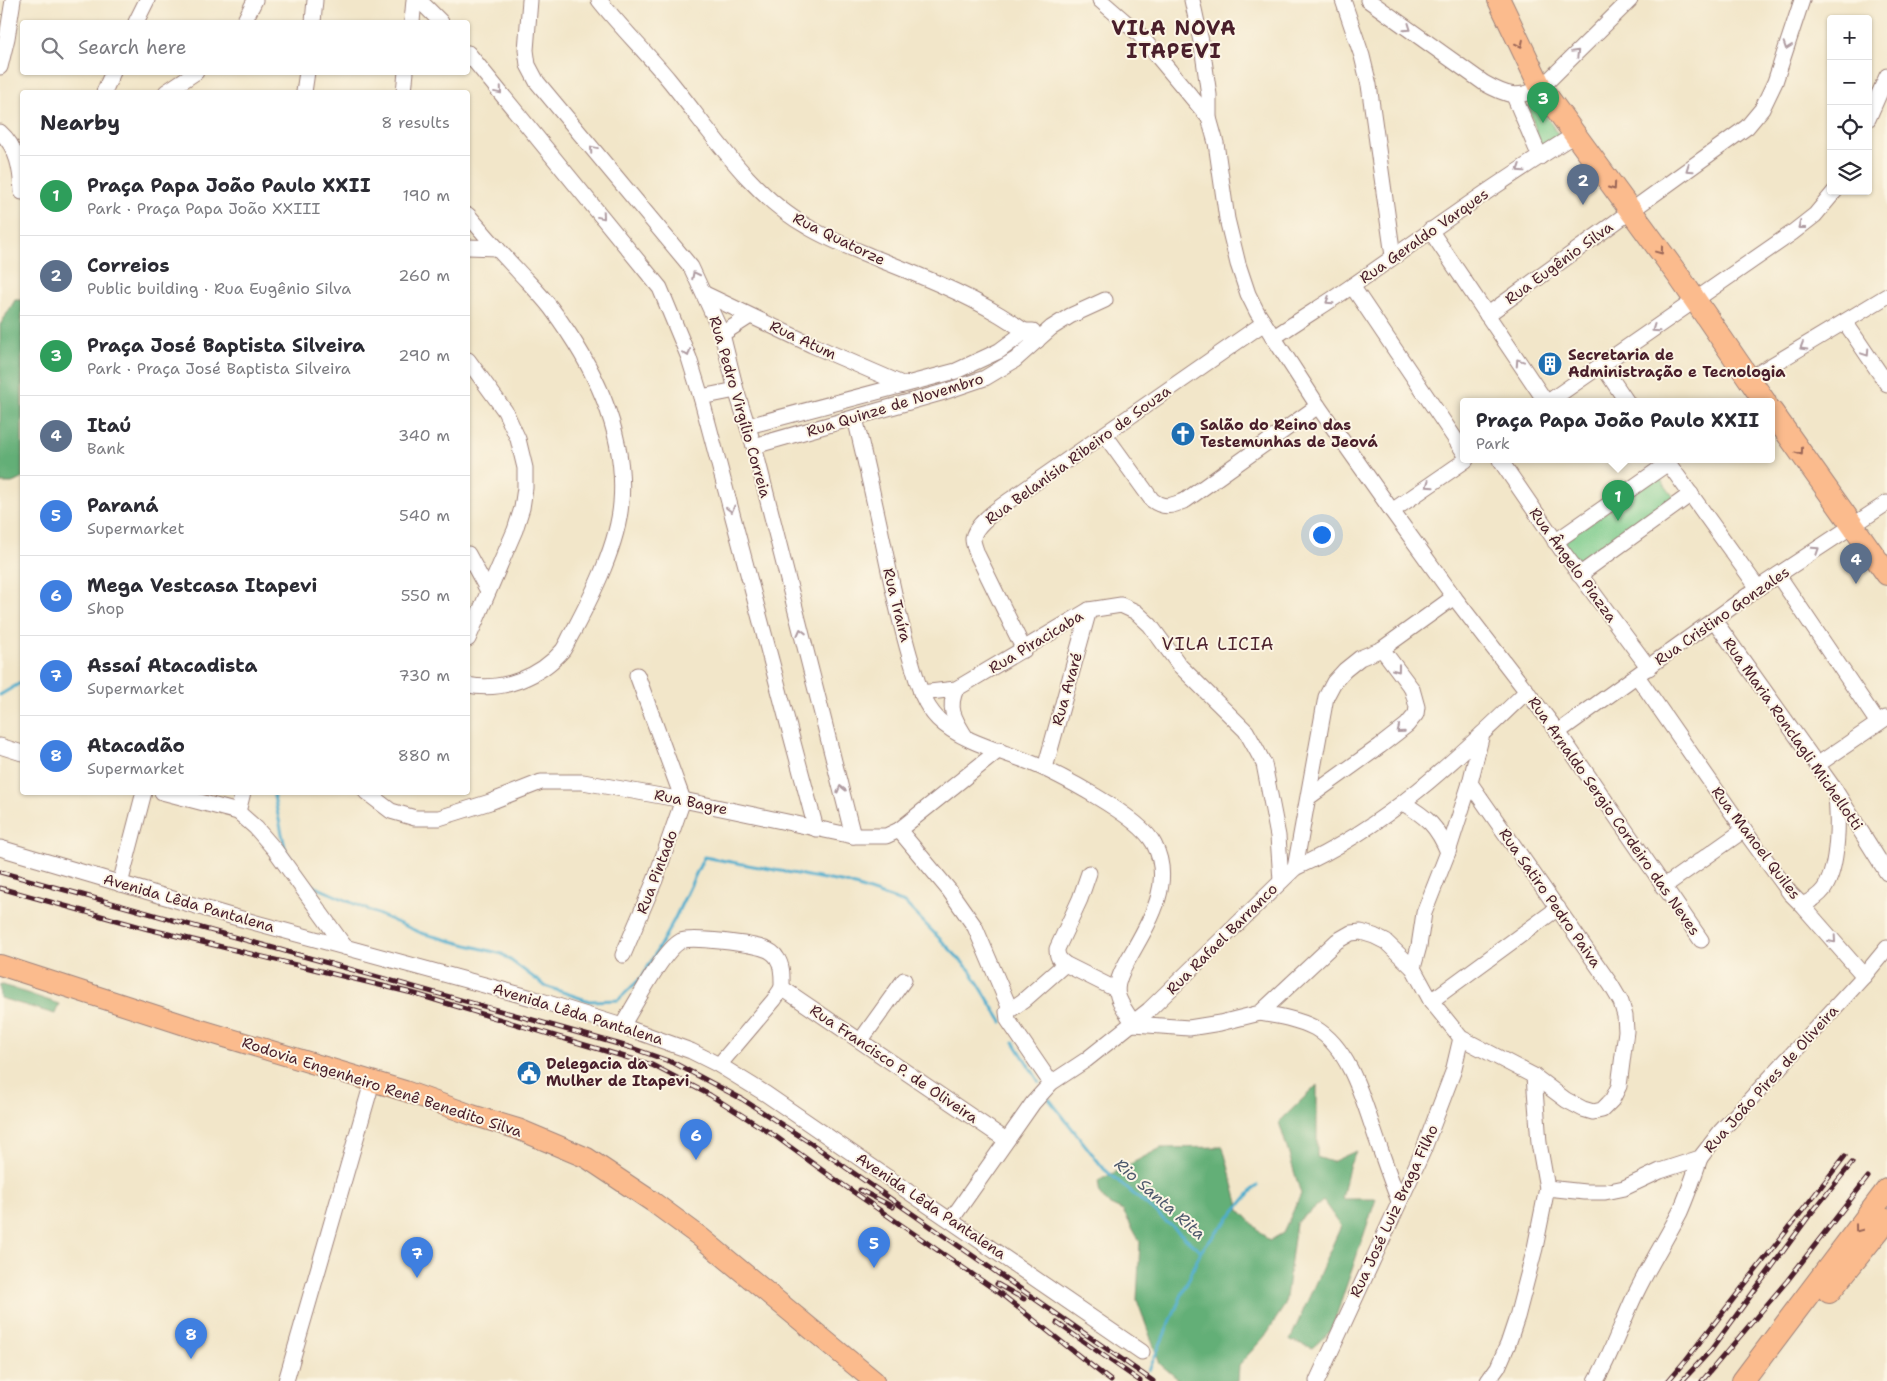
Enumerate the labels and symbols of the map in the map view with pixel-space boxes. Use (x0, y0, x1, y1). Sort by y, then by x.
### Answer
district label: VILA NOVA ITAPEVI (1111, 15, 1237, 64)
one-way arrow (1402, 22, 1411, 31)
one-way arrow (1513, 39, 1524, 48)
one-way arrow (1783, 42, 1793, 50)
one-way arrow (1570, 50, 1579, 59)
pin: 3 (1527, 82, 1559, 123)
one-way arrow (493, 85, 502, 94)
one-way arrow (591, 146, 599, 155)
one-way arrow (1517, 163, 1526, 173)
one-way arrow (1686, 163, 1695, 173)
pin: 2 (1567, 164, 1599, 205)
one-way arrow (1607, 182, 1616, 191)
street label: Rua Geraldo Varques (1356, 184, 1492, 288)
street label: Rua Quatorze (790, 208, 888, 270)
one-way arrow (597, 210, 605, 219)
street label: Rua Eugênio Silva (1501, 217, 1618, 309)
one-way arrow (1798, 220, 1807, 228)
one-way arrow (1654, 245, 1662, 254)
one-way arrow (691, 271, 701, 280)
one-way arrow (1325, 295, 1334, 304)
street label: Rua Pedro Virgílio Correia (704, 314, 776, 501)
street label: Rua Atum (766, 316, 840, 364)
one-way arrow (1651, 323, 1661, 332)
one-way arrow (1799, 341, 1808, 351)
place label: Secretaria de Administração e Tecnologia (1568, 345, 1786, 382)
one-way arrow (1860, 347, 1869, 357)
one-way arrow (681, 348, 691, 356)
building icon: Secretaria de Administração e Tecnologia (1537, 351, 1563, 377)
one-way arrow (1516, 358, 1525, 367)
street label: Rua Quinze de Novembro (804, 369, 986, 441)
street label: Rua Belanísia Ribeiro de Souza (981, 380, 1175, 529)
place label: Salão do Reino das Testemunhas de Jeová (1200, 415, 1378, 452)
church icon: Salão do Reino das Testemunhas de Jeová (1170, 421, 1196, 447)
one-way arrow (1794, 446, 1803, 456)
one-way arrow (1426, 479, 1435, 488)
pin: 1 (1602, 480, 1634, 521)
street label: Rua Ângelo Piazza (1525, 503, 1623, 627)
one-way arrow (725, 505, 735, 513)
your location (1309, 522, 1335, 548)
pin: 4 (1840, 543, 1872, 584)
one-way arrow (1810, 547, 1819, 557)
street label: Rua Cristino Gonzales (1651, 562, 1793, 670)
street label: Rua Traíra (878, 566, 916, 645)
street label: Rua Piracicaba (985, 606, 1087, 678)
one-way arrow (796, 627, 807, 636)
district label: VILA LICIA (1162, 632, 1274, 656)
street label: Rua Maria Ronclagli Michellotti (1719, 634, 1867, 834)
street label: Rua Avaré (1047, 650, 1087, 728)
one-way arrow (1391, 663, 1399, 672)
street label: Rua Arnaldo Sergio Cordeiro das Neves (1523, 693, 1705, 939)
one-way arrow (1397, 725, 1406, 733)
street label: Rua Manoel Quiles (1707, 782, 1805, 904)
street label: Rua Bagre (652, 784, 730, 820)
one-way arrow (836, 785, 847, 793)
street label: Rua Satiro Pedro Paiva (1494, 824, 1606, 972)
street label: Rua Pintado (632, 827, 682, 917)
street label: Avenida Lêda Pantalena (101, 869, 277, 937)
street label: Rua Rafael Barranco (1162, 879, 1282, 999)
one-way arrow (1827, 935, 1836, 944)
street label: Avenida Lêda Pantalena (490, 979, 666, 1050)
street label: Rua Francisco P. de Oliveira (806, 1000, 983, 1128)
street label: Rua João Pires de Oliveira (1699, 1001, 1843, 1157)
street label: Rodovia Engenheiro Renê Benedito Silva (239, 1032, 525, 1142)
place label: Delegacia da Mulher de Itapevi (546, 1054, 689, 1091)
public building icon: Delegacia da Mulher de Itapevi (516, 1060, 542, 1086)
pin: 6 (680, 1119, 712, 1160)
street label: Rua José Luiz Braga Filho (1345, 1121, 1443, 1301)
street label: Avenida Lêda Pantalena (852, 1148, 1011, 1264)
water label: Rio Santa Rita (1110, 1154, 1210, 1244)
one-way arrow (1855, 1223, 1863, 1232)
pin: 5 (858, 1227, 890, 1268)
pin: 7 (401, 1237, 433, 1278)
pin: 8 (175, 1318, 207, 1359)

